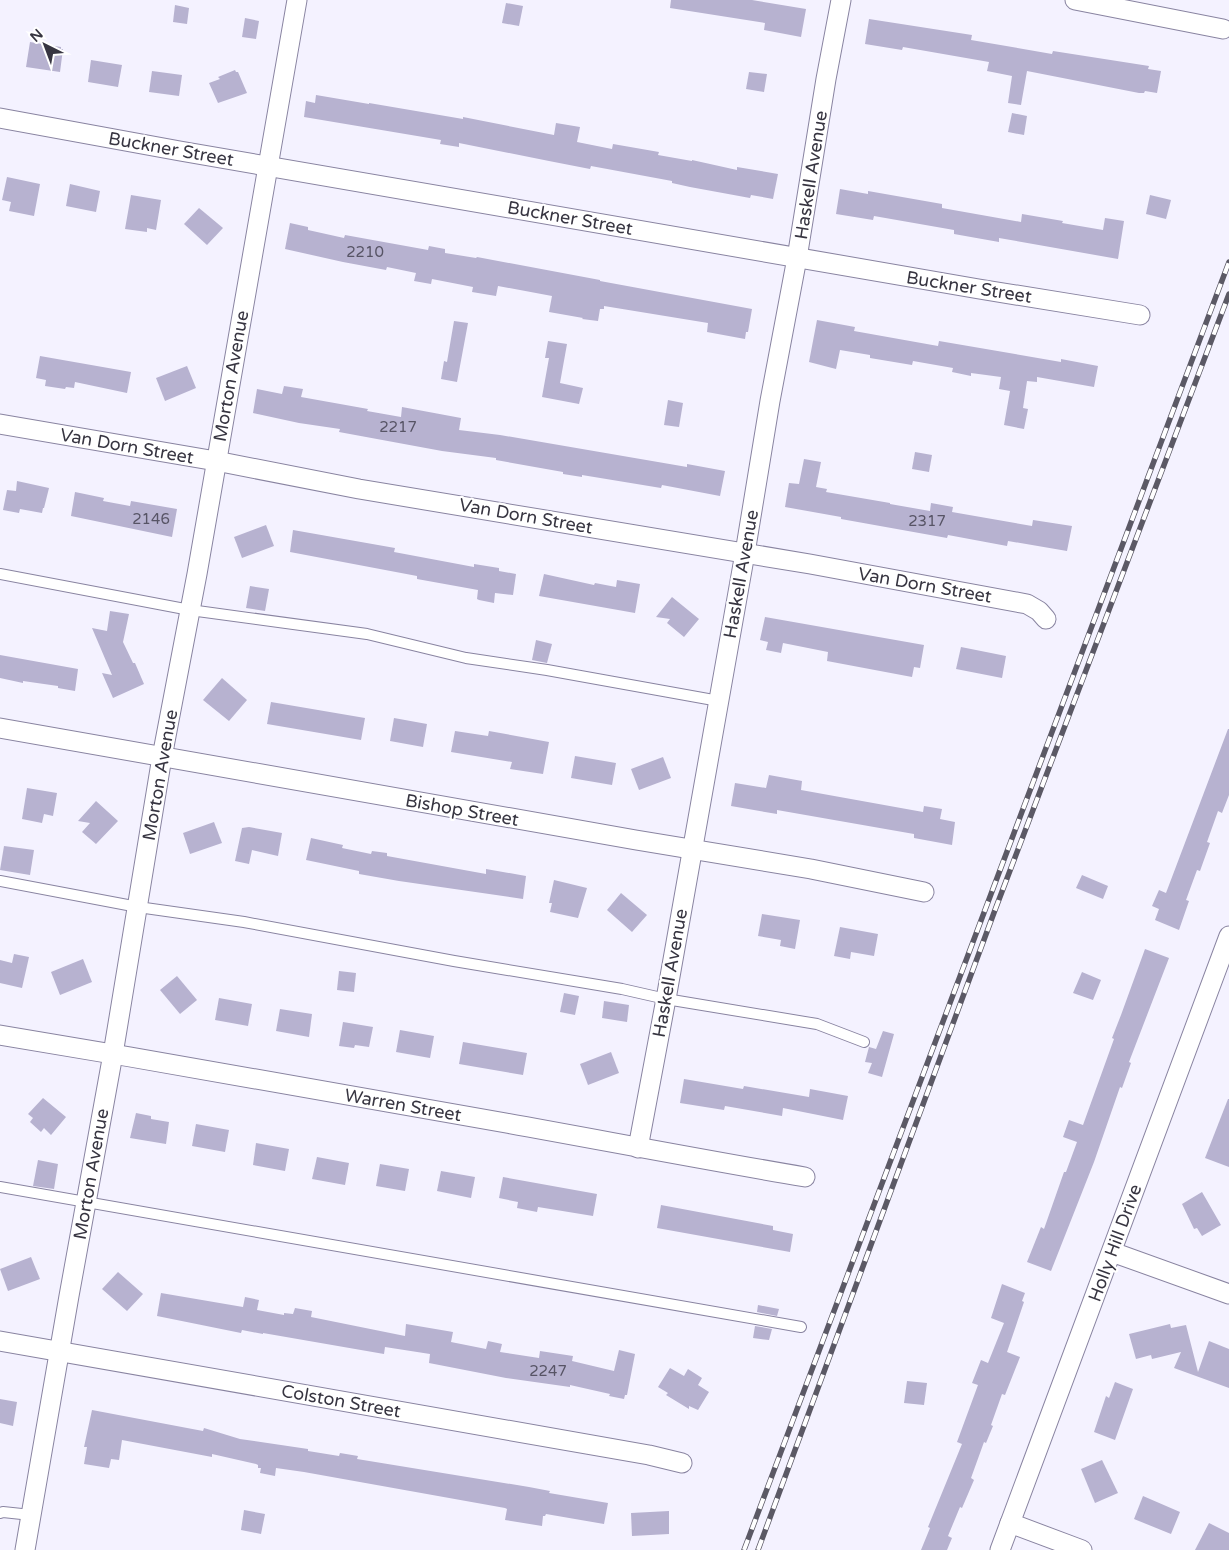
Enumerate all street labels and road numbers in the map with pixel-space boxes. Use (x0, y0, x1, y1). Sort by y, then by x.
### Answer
street label: Haskell Avenue (790, 109, 832, 241)
street label: Buckner Street (107, 127, 236, 171)
street label: Buckner Street (506, 196, 635, 240)
street label: Buckner Street (905, 266, 1033, 308)
street label: Morton Avenue (209, 309, 253, 443)
street label: Van Dorn Street (58, 423, 196, 469)
street label: Van Dorn Street (457, 493, 595, 539)
street label: Haskell Avenue (719, 508, 763, 640)
street label: Van Dorn Street (856, 562, 994, 608)
street label: Morton Avenue (138, 708, 182, 842)
street label: Bishop Street (404, 789, 521, 831)
street label: Haskell Avenue (648, 907, 692, 1039)
street label: Warren Street (343, 1084, 463, 1126)
street label: Morton Avenue (69, 1107, 113, 1241)
street label: Holly Hill Drive (1084, 1181, 1146, 1305)
street label: Colston Street (280, 1380, 403, 1422)

